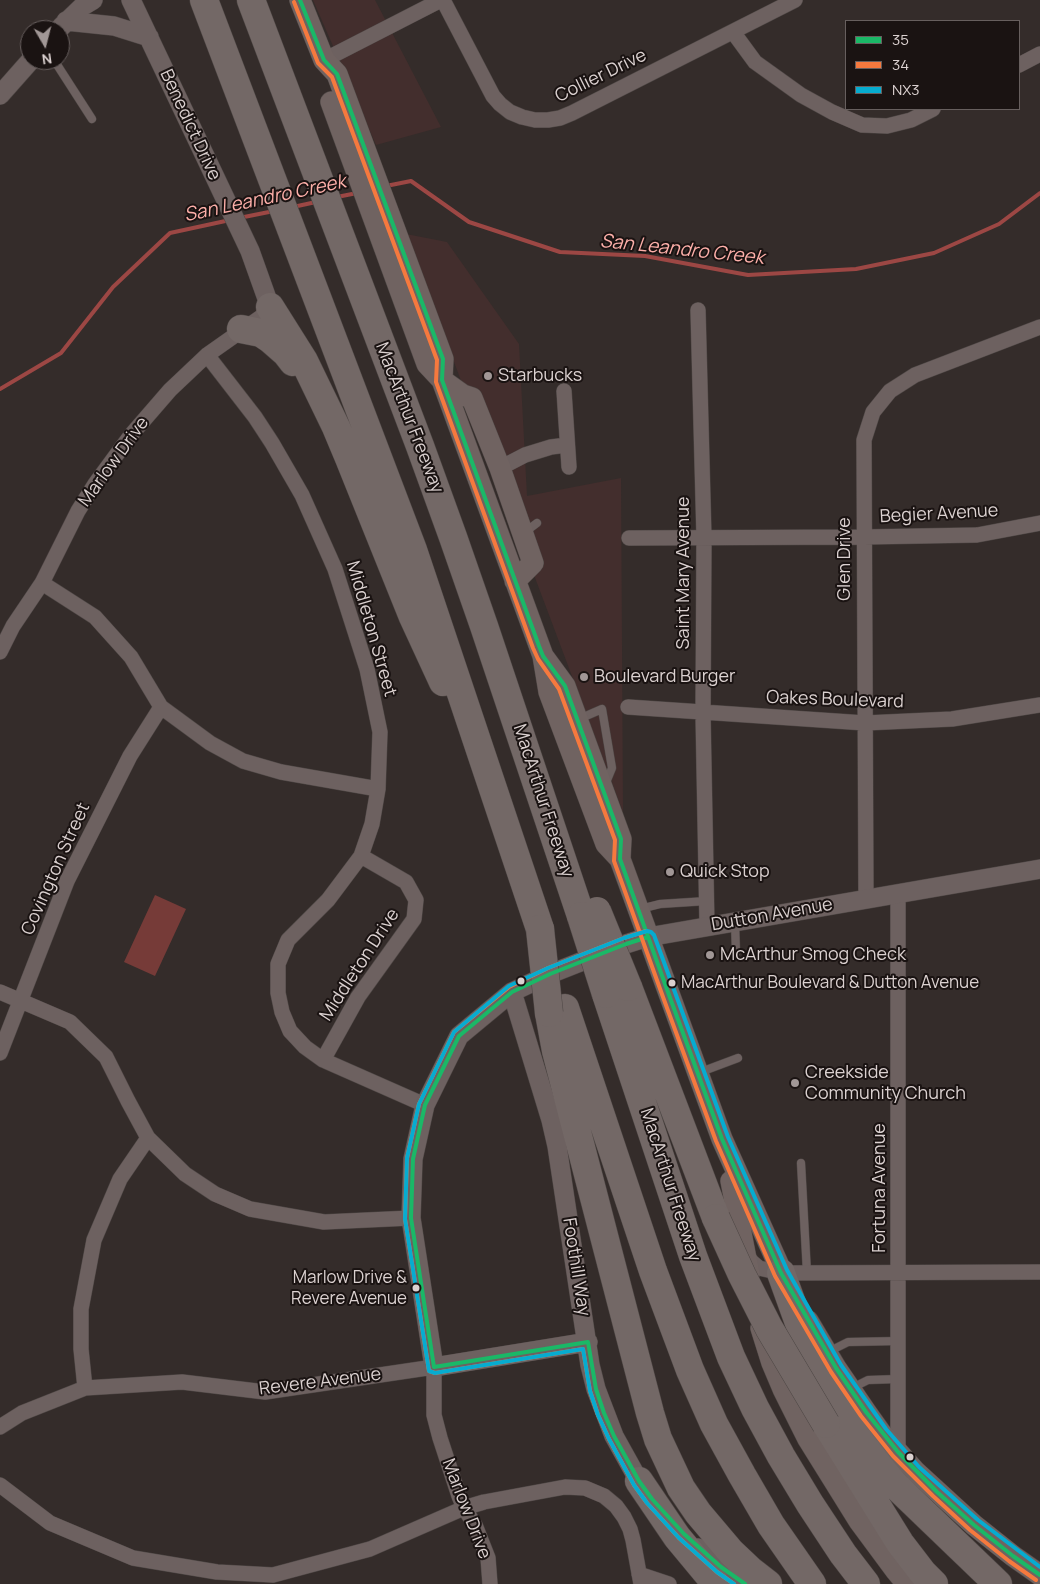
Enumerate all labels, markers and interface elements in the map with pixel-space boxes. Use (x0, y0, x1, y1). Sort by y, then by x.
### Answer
north arrow (20, 20, 70, 70)
legend (845, 20, 1020, 110)
text: 35 (892, 29, 909, 50)
street label: Collier Drive (552, 45, 650, 107)
text: N (41, 49, 53, 69)
text: 34 (892, 54, 909, 75)
street label: Benedict Drive (155, 66, 225, 184)
text: NX3 (892, 79, 920, 100)
water label: San Leandro Creek (182, 171, 348, 227)
water label: San Leandro Creek (599, 230, 765, 270)
street label: MacArthur Freeway (370, 339, 448, 497)
place label: Starbucks (498, 365, 582, 387)
marker: Starbucks (482, 370, 494, 382)
street label: Marlow Drive (74, 413, 154, 511)
street label: Saint Mary Avenue (673, 496, 695, 650)
street label: Begier Avenue (879, 500, 999, 528)
street label: Glen Drive (834, 517, 856, 601)
street label: Middleton Street (341, 559, 401, 699)
place label: Boulevard Burger (594, 666, 735, 688)
marker: Boulevard Burger (578, 671, 590, 683)
street label: Oakes Boulevard (766, 687, 904, 713)
street label: MacArthur Freeway (508, 722, 578, 880)
street label: Covington Street (17, 800, 95, 938)
place label: Quick Stop (680, 861, 770, 883)
marker: Quick Stop (664, 866, 676, 878)
street label: Dutton Avenue (710, 894, 834, 936)
street label: Middleton Drive (316, 905, 404, 1025)
place label: McArthur Smog Check (720, 944, 906, 966)
marker: McArthur Smog Check (704, 949, 716, 961)
place label: MacArthur Boulevard & Dutton Avenue (681, 973, 979, 993)
unlabelled marker (516, 976, 526, 986)
marker: MacArthur Boulevard & Dutton Avenue (667, 978, 677, 988)
place label: Creekside Community Church (805, 1062, 966, 1104)
marker: Creekside Community Church (789, 1077, 801, 1089)
street label: MacArthur Freeway (635, 1106, 705, 1264)
street label: Fortuna Avenue (869, 1123, 891, 1253)
street label: Foothill Way (558, 1216, 594, 1318)
place label: Marlow Drive & Revere Avenue (291, 1268, 407, 1308)
marker: Marlow Drive & Revere Avenue (411, 1283, 421, 1293)
street label: Revere Avenue (258, 1364, 382, 1400)
unlabelled marker (905, 1452, 915, 1462)
street label: Marlow Drive (437, 1456, 495, 1562)

